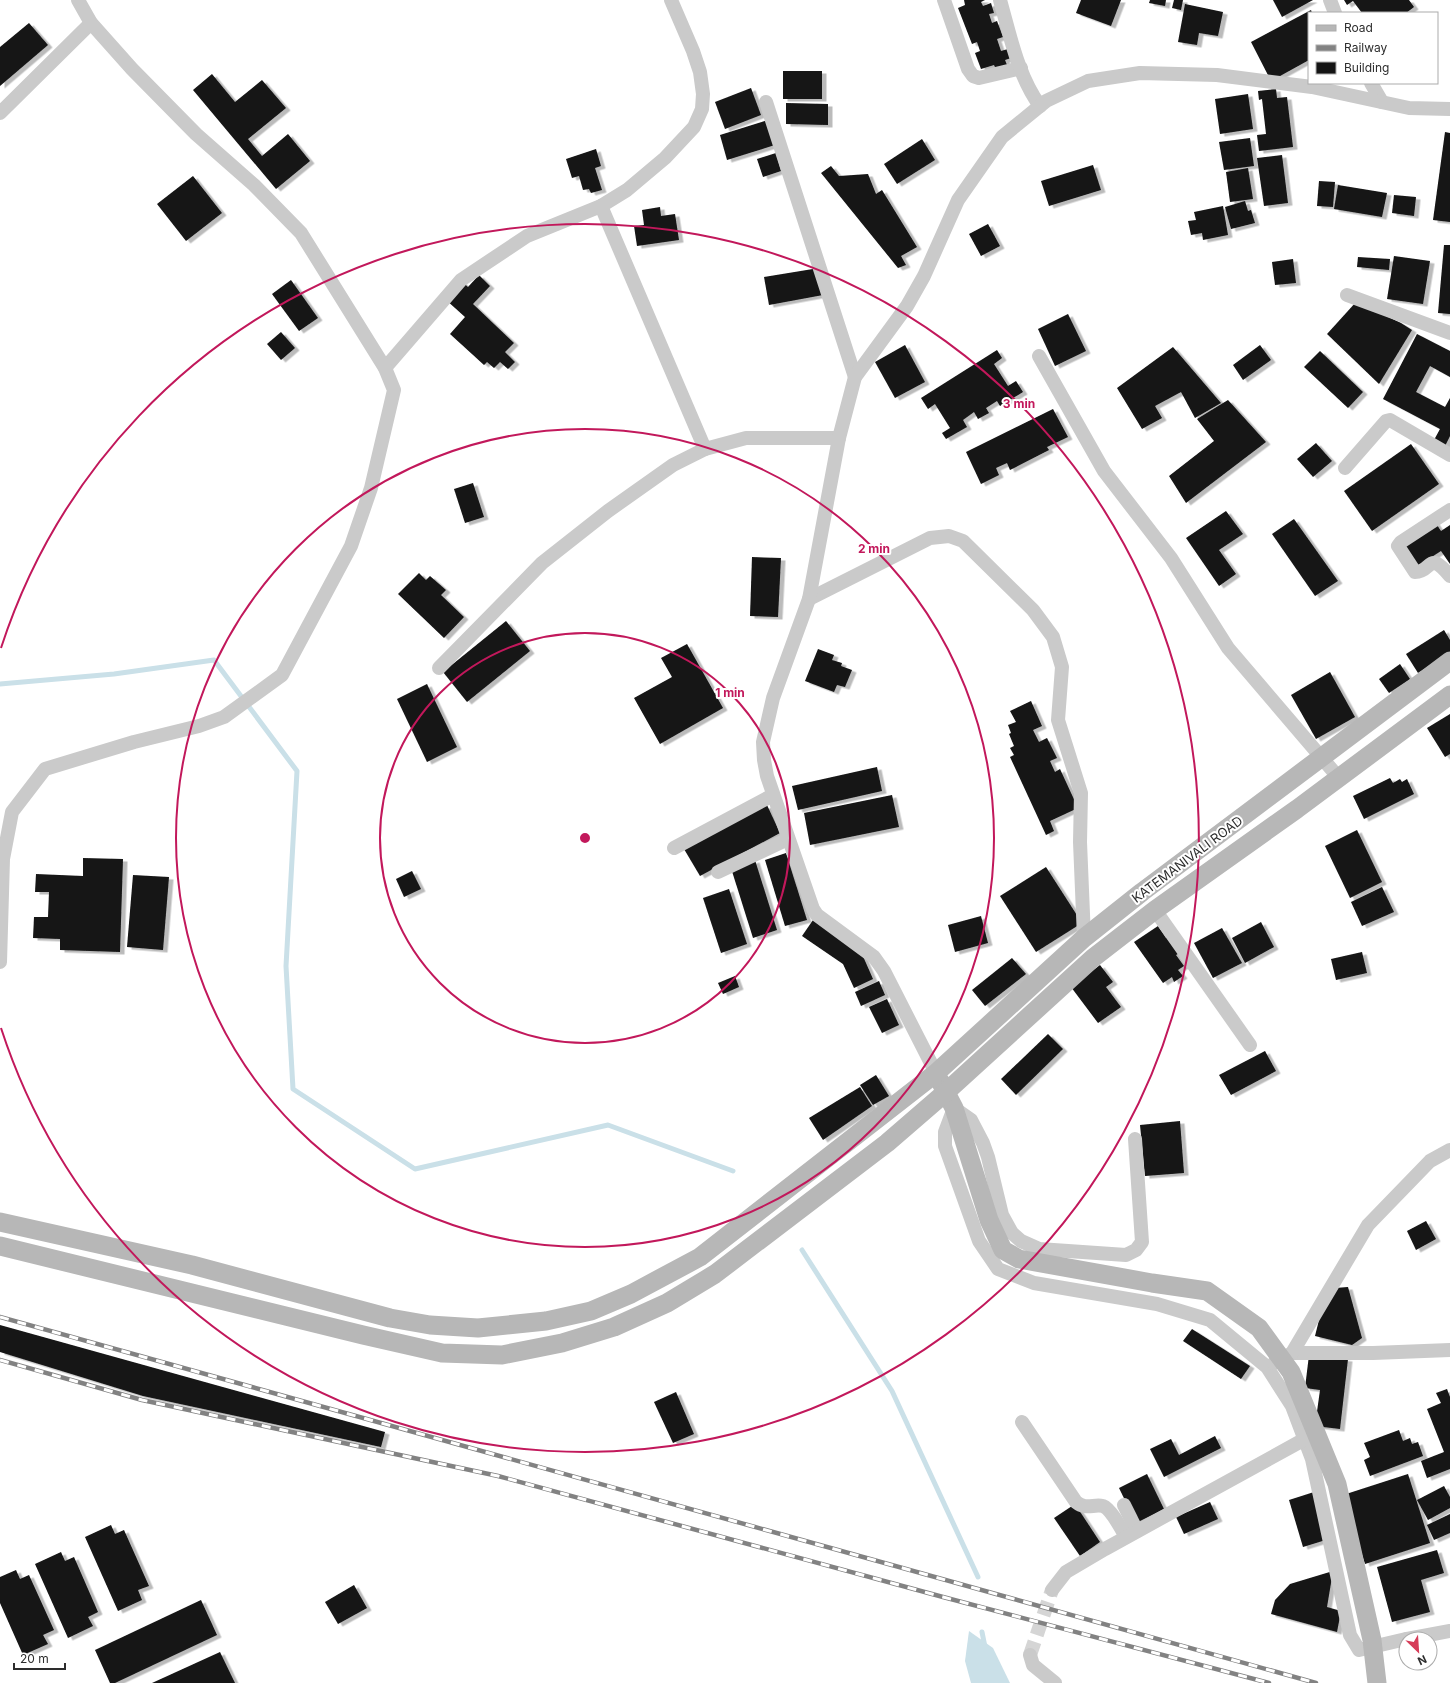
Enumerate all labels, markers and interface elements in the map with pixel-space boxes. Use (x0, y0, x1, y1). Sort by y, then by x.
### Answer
legend (1308, 12, 1438, 84)
text: Road (1344, 20, 1373, 35)
text: Railway (1344, 40, 1388, 55)
text: Building (1344, 60, 1389, 75)
text: 3 min (1003, 396, 1035, 411)
text: 2 min (858, 541, 890, 556)
text: 1 min (715, 685, 745, 700)
street label: KATEMANIVALI ROAD (1128, 812, 1246, 906)
centre of rings (578, 831, 592, 845)
north arrow (1398, 1631, 1438, 1671)
scale bar (14, 1645, 65, 1671)
text: 20 m (20, 1651, 49, 1666)
text: N (1415, 1652, 1429, 1668)

